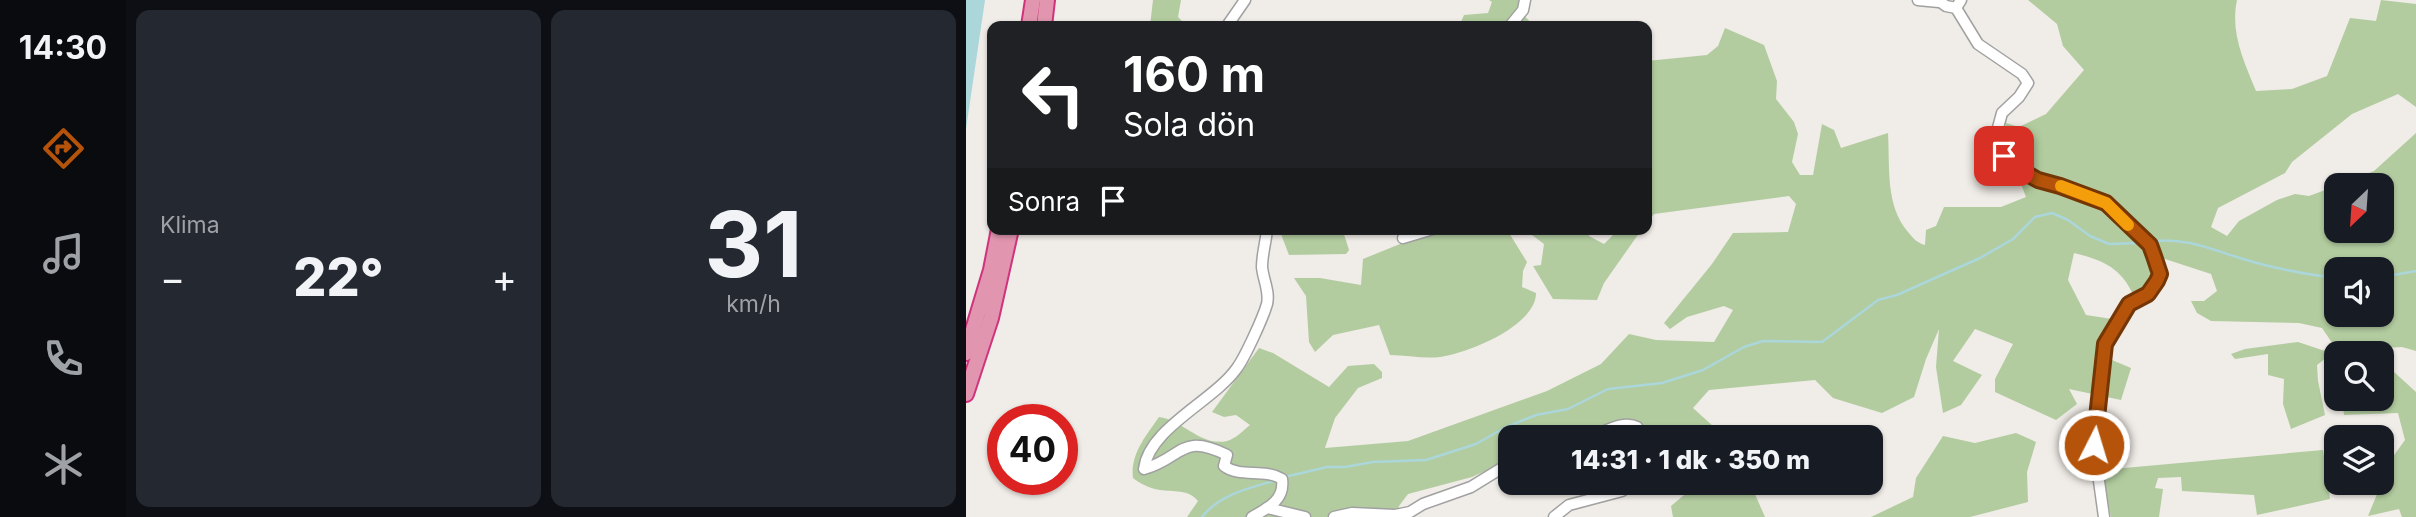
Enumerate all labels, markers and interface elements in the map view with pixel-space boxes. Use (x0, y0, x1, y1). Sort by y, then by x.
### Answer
text: 14:30 (19, 28, 107, 67)
text: 160 m (1123, 45, 1265, 104)
icon: left (1008, 49, 1099, 140)
text: Sola dön (1123, 105, 1255, 144)
icon: directions (39, 124, 88, 173)
pin (1974, 126, 2034, 186)
icon: arrive (1985, 137, 2023, 175)
north arrow (2324, 173, 2394, 243)
map controls (2324, 173, 2394, 495)
icon: arrive (1094, 182, 1132, 220)
text: Sonra (1008, 186, 1080, 217)
text: 31 (705, 189, 802, 299)
text: Klima (160, 211, 220, 239)
icon: music (39, 229, 88, 278)
text: 22° (293, 246, 384, 309)
text: − (160, 255, 185, 301)
text: + (492, 255, 517, 301)
button: sound (2324, 257, 2394, 327)
text: km/h (726, 290, 781, 318)
icon: phone (39, 334, 88, 383)
button: search (2324, 341, 2394, 411)
speed limit sign: 40 (987, 404, 1078, 495)
position arrow (2057, 408, 2131, 482)
button: layers (2324, 425, 2394, 495)
icon: climate (39, 440, 88, 489)
text: 14:31 · 1 dk · 350 m (1571, 444, 1810, 475)

